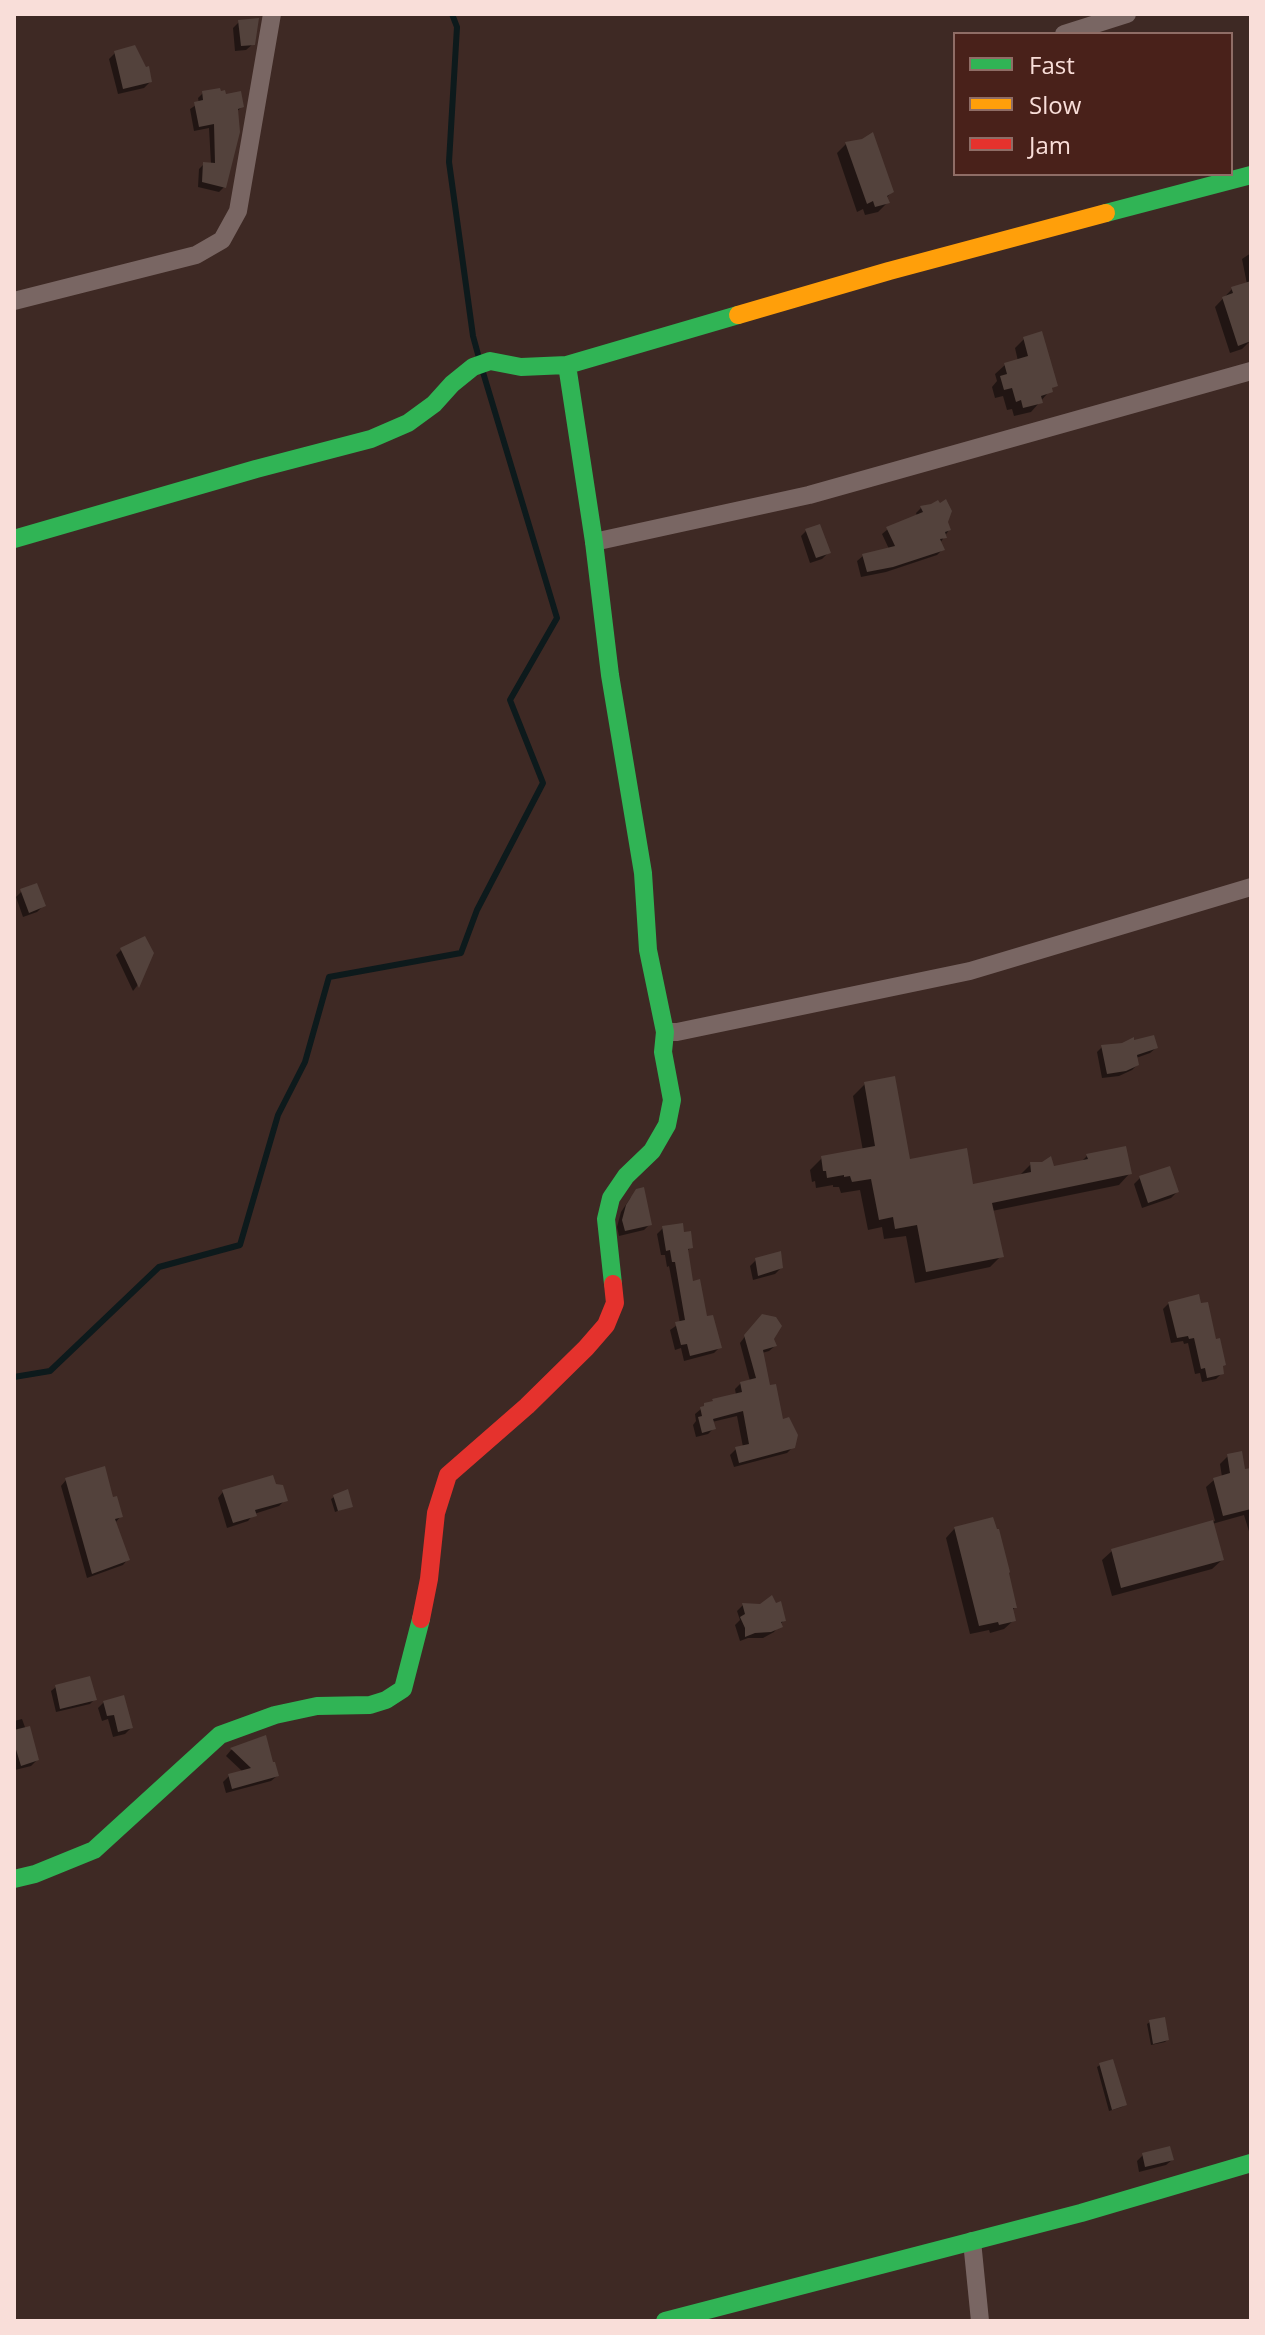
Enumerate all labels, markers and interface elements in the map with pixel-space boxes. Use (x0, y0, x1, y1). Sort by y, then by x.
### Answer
legend (953, 32, 1233, 176)
text: Fast (1029, 48, 1075, 81)
text: Slow (1029, 88, 1081, 121)
text: Jam (1029, 128, 1071, 161)

